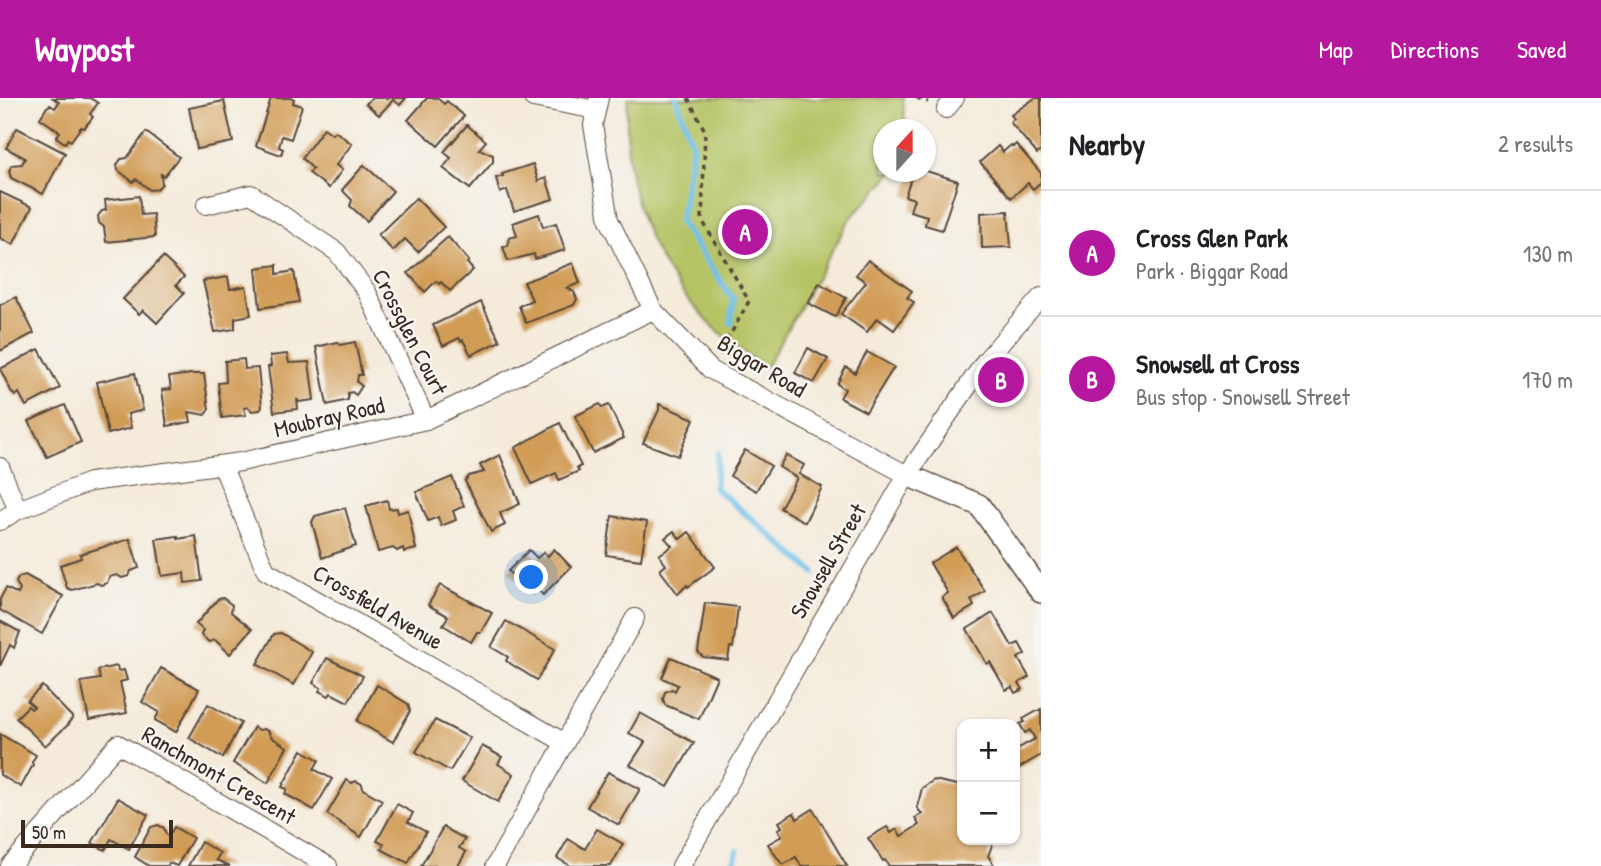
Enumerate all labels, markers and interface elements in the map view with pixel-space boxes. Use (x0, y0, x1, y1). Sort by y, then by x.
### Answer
text: Waypost (35, 27, 134, 71)
text: Map (1319, 33, 1353, 65)
text: Directions (1391, 33, 1479, 65)
text: Saved (1517, 33, 1566, 65)
north arrow (873, 119, 936, 182)
text: Nearby (1069, 124, 1145, 164)
text: 2 results (1498, 128, 1573, 159)
pin: A (722, 206, 768, 258)
text: Cross Glen Park (1136, 220, 1288, 255)
text: A (1086, 238, 1098, 269)
text: 130 m (1523, 238, 1573, 269)
text: Park · Biggar Road (1136, 255, 1288, 286)
street label: Crossglen Court (365, 263, 456, 401)
street label: Biggar Road (712, 327, 812, 404)
text: Snowsell at Cross (1136, 346, 1300, 381)
pin: B (978, 354, 1024, 406)
text: B (1086, 364, 1098, 395)
text: 170 m (1522, 364, 1573, 395)
text: Bus stop · Snowsell Street (1136, 381, 1350, 412)
street label: Moubray Road (271, 389, 387, 444)
street label: Snowsell Street (782, 497, 873, 624)
street label: Crossfield Avenue (307, 557, 449, 656)
your location (514, 560, 548, 594)
street label: Ranchmont Crescent (137, 718, 303, 832)
map controls (957, 719, 1020, 845)
button: + (957, 719, 1020, 782)
button: − (957, 782, 1020, 845)
scale bar (21, 817, 173, 849)
text: 50 m (32, 819, 66, 845)

